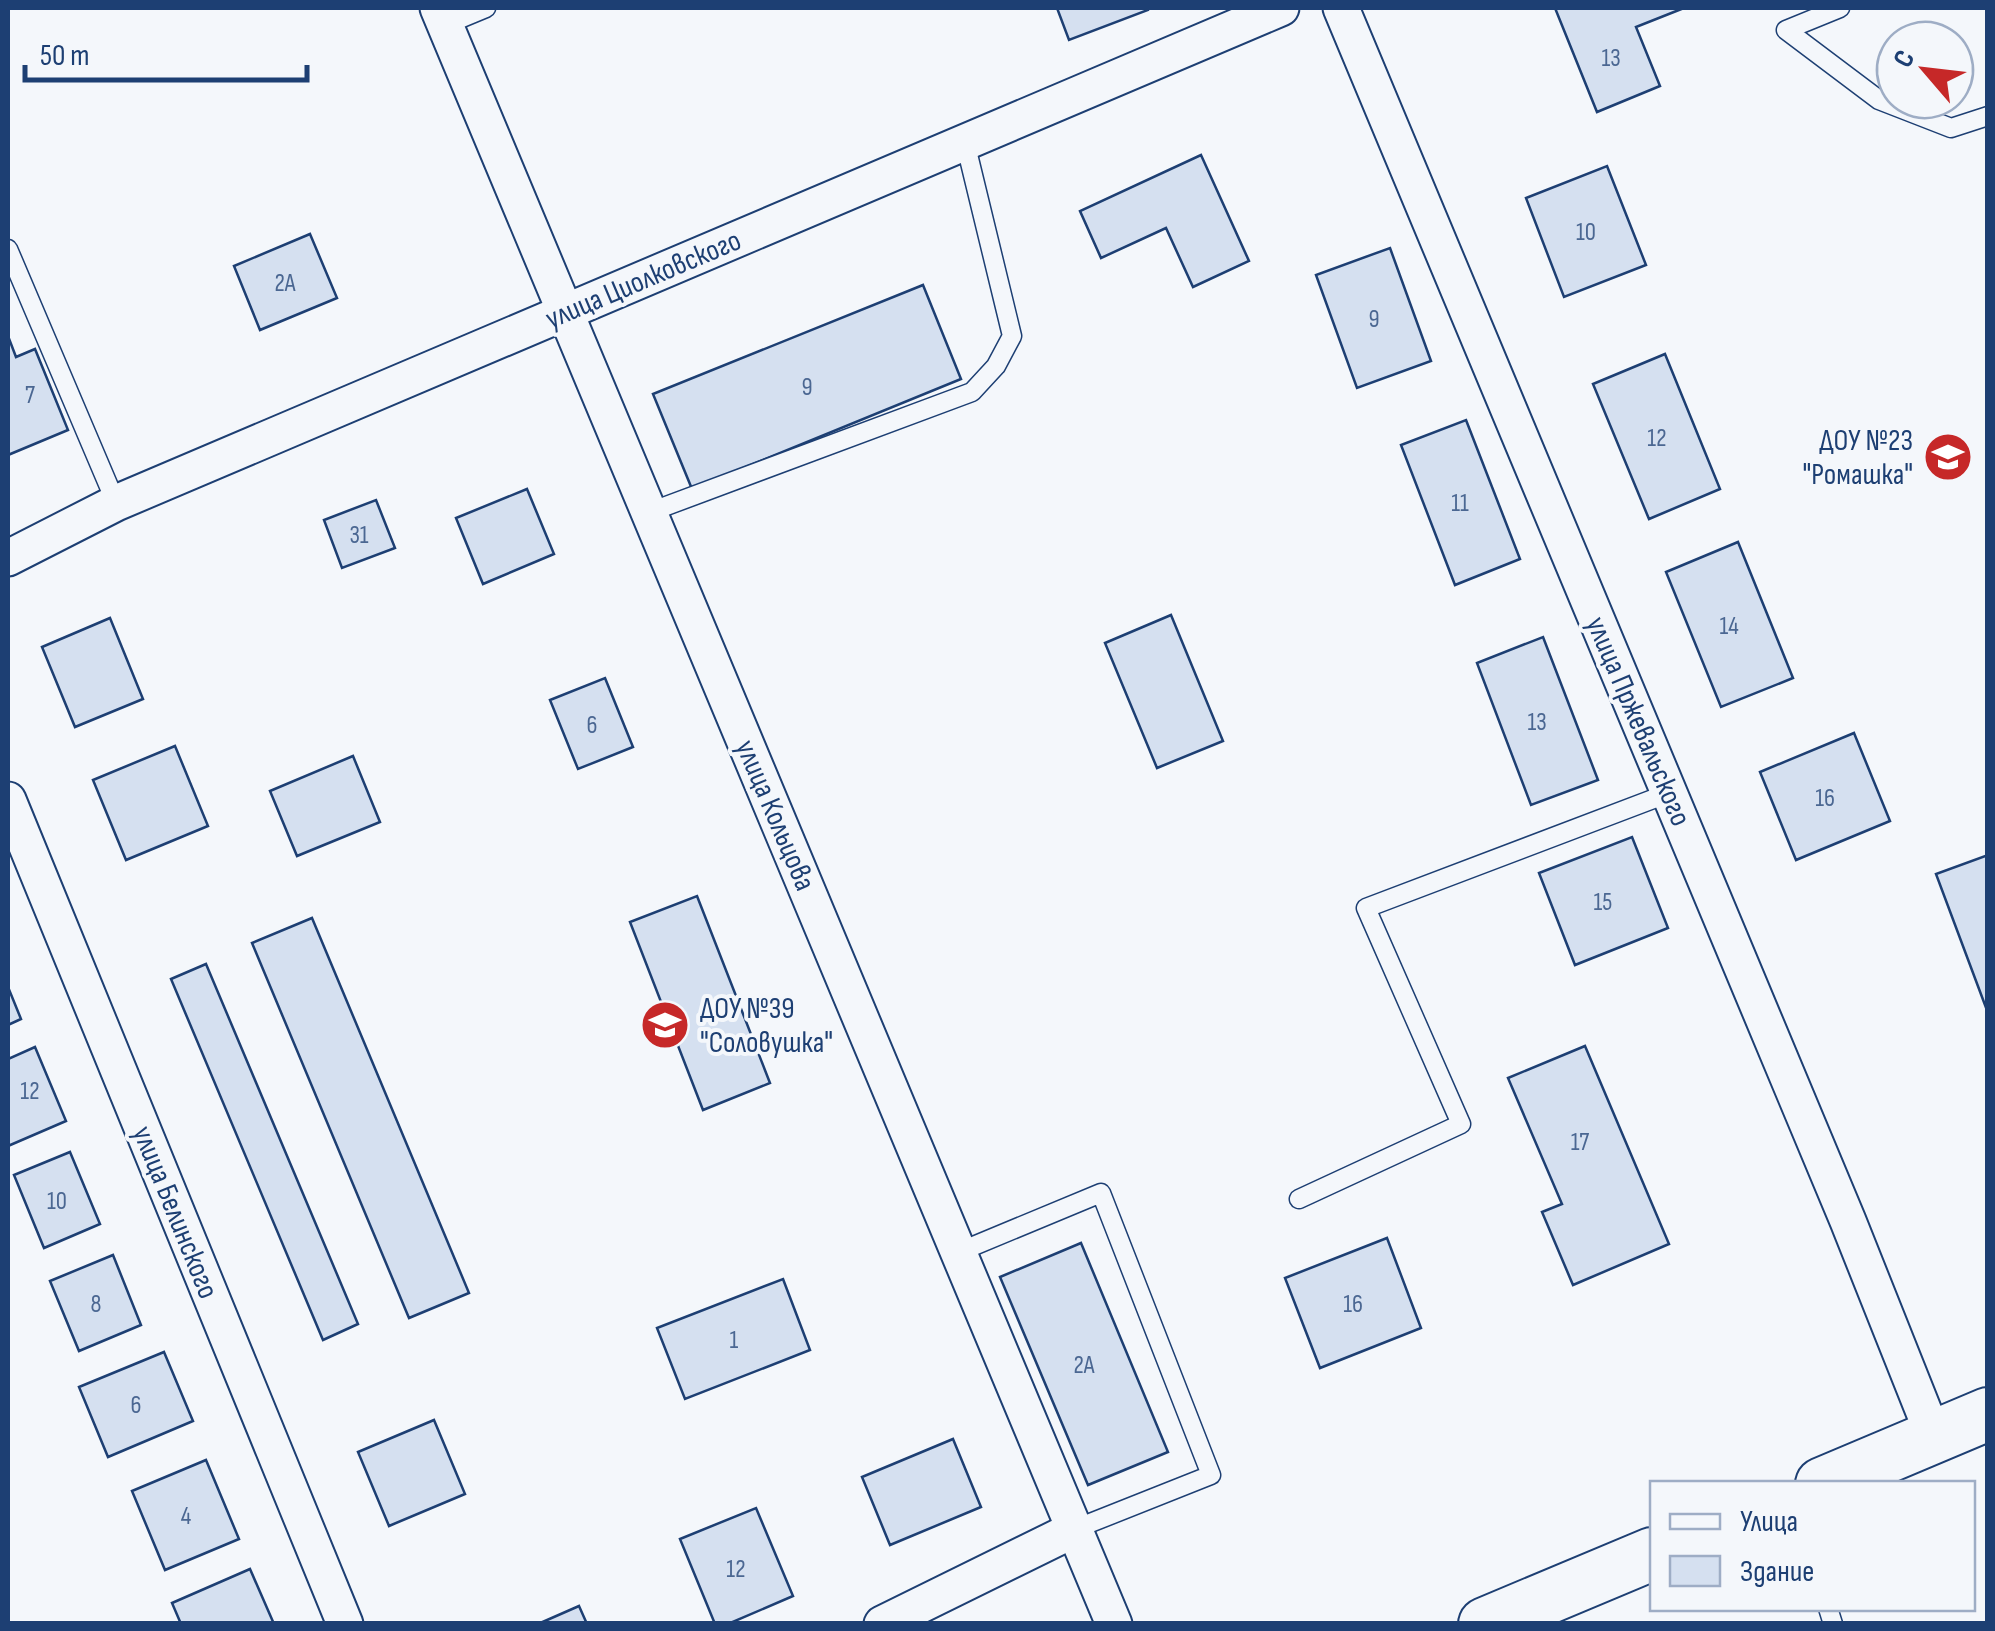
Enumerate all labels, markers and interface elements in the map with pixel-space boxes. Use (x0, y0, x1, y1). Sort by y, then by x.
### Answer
scale bar (25, 20, 308, 82)
north arrow (1875, 20, 1975, 120)
text: 50 m (40, 38, 89, 74)
house number: 13 (1601, 43, 1621, 74)
text: С (1886, 45, 1922, 73)
house number: 10 (1576, 217, 1596, 248)
street label: улица Циолковского (540, 223, 747, 337)
house number: 2А (274, 268, 296, 299)
house number: 9 (1368, 304, 1380, 335)
house number: 9 (801, 372, 813, 403)
house number: 7 (25, 380, 35, 411)
house number: 12 (1647, 423, 1667, 454)
place label: ДОУ №23 "Ромашка" (1802, 423, 1913, 493)
school or university icon: ДОУ №23 "Ромашка" (1922, 431, 1974, 483)
house number: 11 (1451, 488, 1469, 519)
house number: 31 (349, 520, 369, 551)
street label: улица Пржевальского (1578, 611, 1698, 831)
house number: 14 (1719, 611, 1739, 642)
house number: 13 (1527, 707, 1547, 738)
house number: 6 (587, 710, 597, 741)
street label: улица Кольцова (727, 735, 823, 896)
house number: 16 (1815, 783, 1835, 814)
house number: 15 (1594, 887, 1612, 918)
place label: ДОУ №39 "Соловушка" (700, 991, 833, 1061)
school or university icon: ДОУ №39 "Соловушка" (639, 999, 691, 1051)
house number: 12 (20, 1076, 40, 1107)
street label: улица Белинского (124, 1121, 226, 1304)
house number: 17 (1571, 1127, 1589, 1158)
house number: 10 (47, 1186, 67, 1217)
house number: 8 (91, 1289, 101, 1320)
house number: 16 (1343, 1289, 1363, 1320)
house number: 1 (730, 1325, 739, 1356)
house number: 2А (1073, 1350, 1095, 1381)
house number: 6 (131, 1390, 141, 1421)
legend (1650, 1481, 1975, 1611)
house number: 4 (181, 1501, 191, 1532)
text: Улица (1740, 1504, 1798, 1540)
house number: 12 (726, 1554, 746, 1585)
text: Здание (1740, 1554, 1814, 1590)

